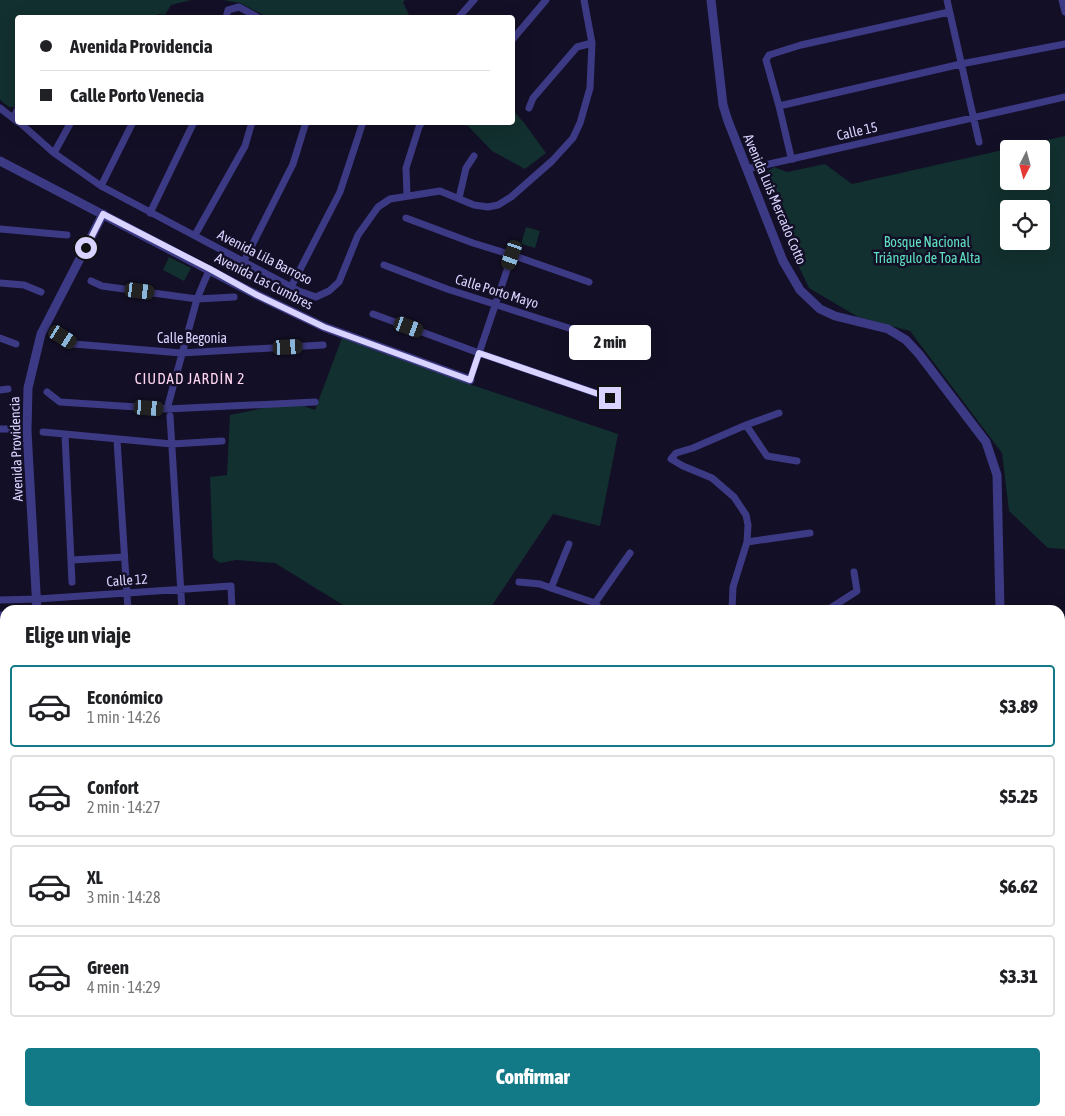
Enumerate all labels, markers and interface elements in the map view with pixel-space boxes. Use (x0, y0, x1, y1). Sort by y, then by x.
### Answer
text: Avenida Providencia (70, 35, 213, 57)
text: Calle Porto Venecia (70, 84, 204, 106)
street label: Calle 15 (835, 119, 879, 143)
street label: Avenida Luis Mercado Cotto (740, 131, 810, 267)
north arrow (1000, 140, 1050, 190)
map controls (1000, 140, 1050, 250)
button: locate (1000, 200, 1050, 250)
street label: Avenida Lila Barroso (215, 226, 315, 288)
park label: Bosque Nacional Triángulo de Toa Alta (873, 234, 981, 266)
route start (75, 237, 97, 259)
car (500, 238, 523, 272)
street label: Avenida Las Cumbres (212, 249, 316, 313)
street label: Calle Porto Mayo (453, 271, 541, 311)
car (124, 282, 155, 300)
car (392, 315, 425, 339)
car (46, 323, 79, 351)
callout: 2 min (569, 326, 651, 360)
street label: Calle Begonia (157, 330, 227, 346)
text: 2 min (594, 333, 626, 351)
car (272, 339, 303, 355)
district label: CIUDAD JARDÍN 2 (135, 370, 245, 387)
route end (599, 387, 621, 409)
street label: Avenida Providencia (6, 396, 26, 502)
car (133, 399, 164, 417)
street label: Calle 12 (106, 571, 148, 589)
text: Elige un viaje (25, 622, 131, 648)
icon: car (27, 684, 72, 729)
text: Económico (87, 686, 163, 708)
text: $3.89 (1000, 695, 1038, 717)
text: 1 min · 14:26 (87, 708, 160, 726)
icon: car (27, 774, 72, 819)
text: Confort (87, 776, 139, 798)
text: $5.25 (1000, 785, 1038, 807)
text: 2 min · 14:27 (87, 798, 160, 816)
icon: car (27, 864, 72, 909)
text: XL (87, 866, 103, 888)
text: $6.62 (1000, 875, 1038, 897)
text: 3 min · 14:28 (87, 888, 160, 906)
icon: car (27, 954, 72, 999)
text: Green (87, 956, 129, 978)
text: $3.31 (1000, 965, 1038, 987)
text: 4 min · 14:29 (87, 978, 160, 996)
button: Confirmar (25, 1048, 1040, 1106)

